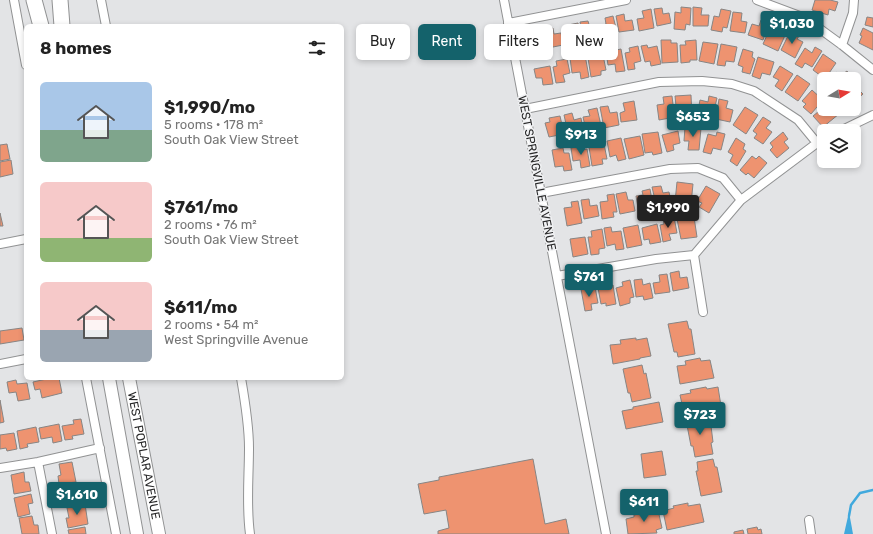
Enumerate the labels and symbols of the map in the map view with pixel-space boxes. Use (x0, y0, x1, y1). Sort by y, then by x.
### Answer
pin: $1,030 (759, 11, 825, 45)
north arrow (817, 72, 861, 116)
street label: WEST SPRINGVILLE AVENUE (515, 94, 559, 252)
pin: $653 (669, 104, 717, 138)
pin: $913 (557, 122, 605, 156)
pin: $1,990 (635, 195, 701, 229)
pin: $761 (565, 264, 613, 298)
street label: WEST POPLAR AVENUE (125, 391, 163, 520)
pin: $723 (676, 402, 724, 436)
pin: $1,610 (44, 482, 110, 516)
pin: $611 (620, 489, 668, 523)

